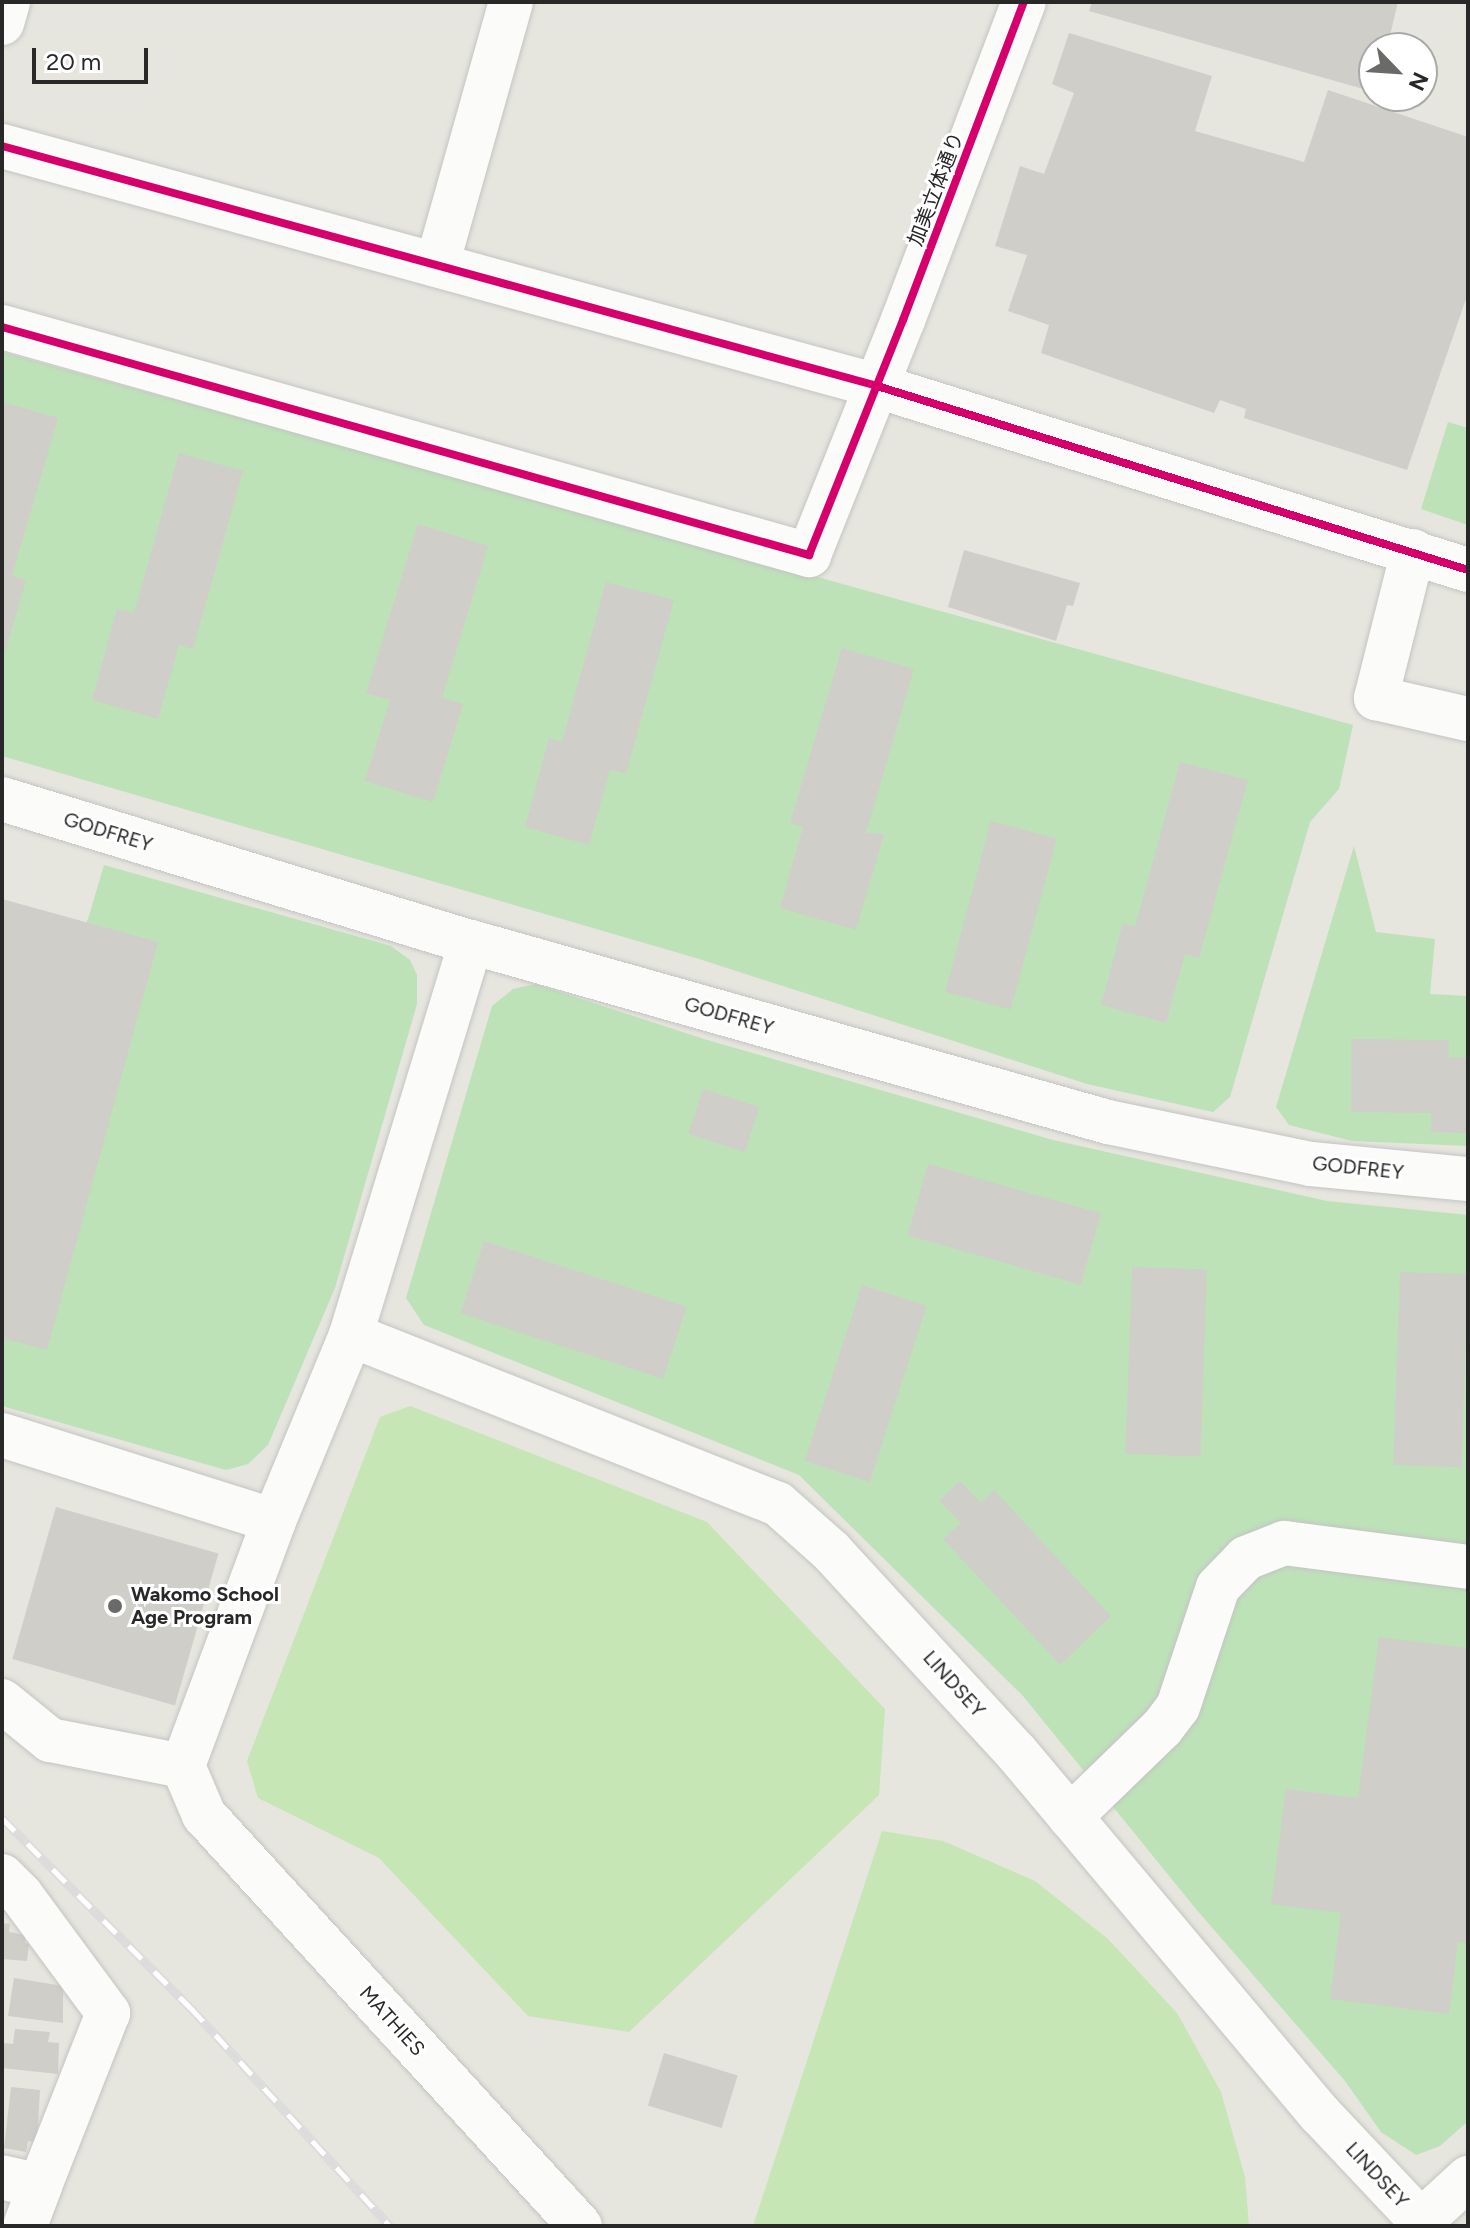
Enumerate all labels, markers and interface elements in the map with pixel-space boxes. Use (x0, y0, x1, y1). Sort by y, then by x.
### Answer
scale bar (36, 32, 152, 82)
north arrow (1358, 32, 1438, 112)
text: 20 m (46, 47, 101, 76)
text: N (1403, 68, 1434, 95)
street label: 加美立体通り (903, 129, 969, 249)
street label: GODFREY (61, 807, 155, 857)
street label: GODFREY (682, 992, 776, 1040)
street label: GODFREY (1311, 1151, 1405, 1185)
place label: Wakomo School Age Program (131, 1582, 279, 1629)
marker: Wakomo School Age Program (106, 1597, 124, 1615)
street label: LINDSEY (918, 1646, 990, 1722)
street label: MATHIES (354, 1981, 430, 2061)
street label: LINDSEY (1341, 2137, 1413, 2213)

